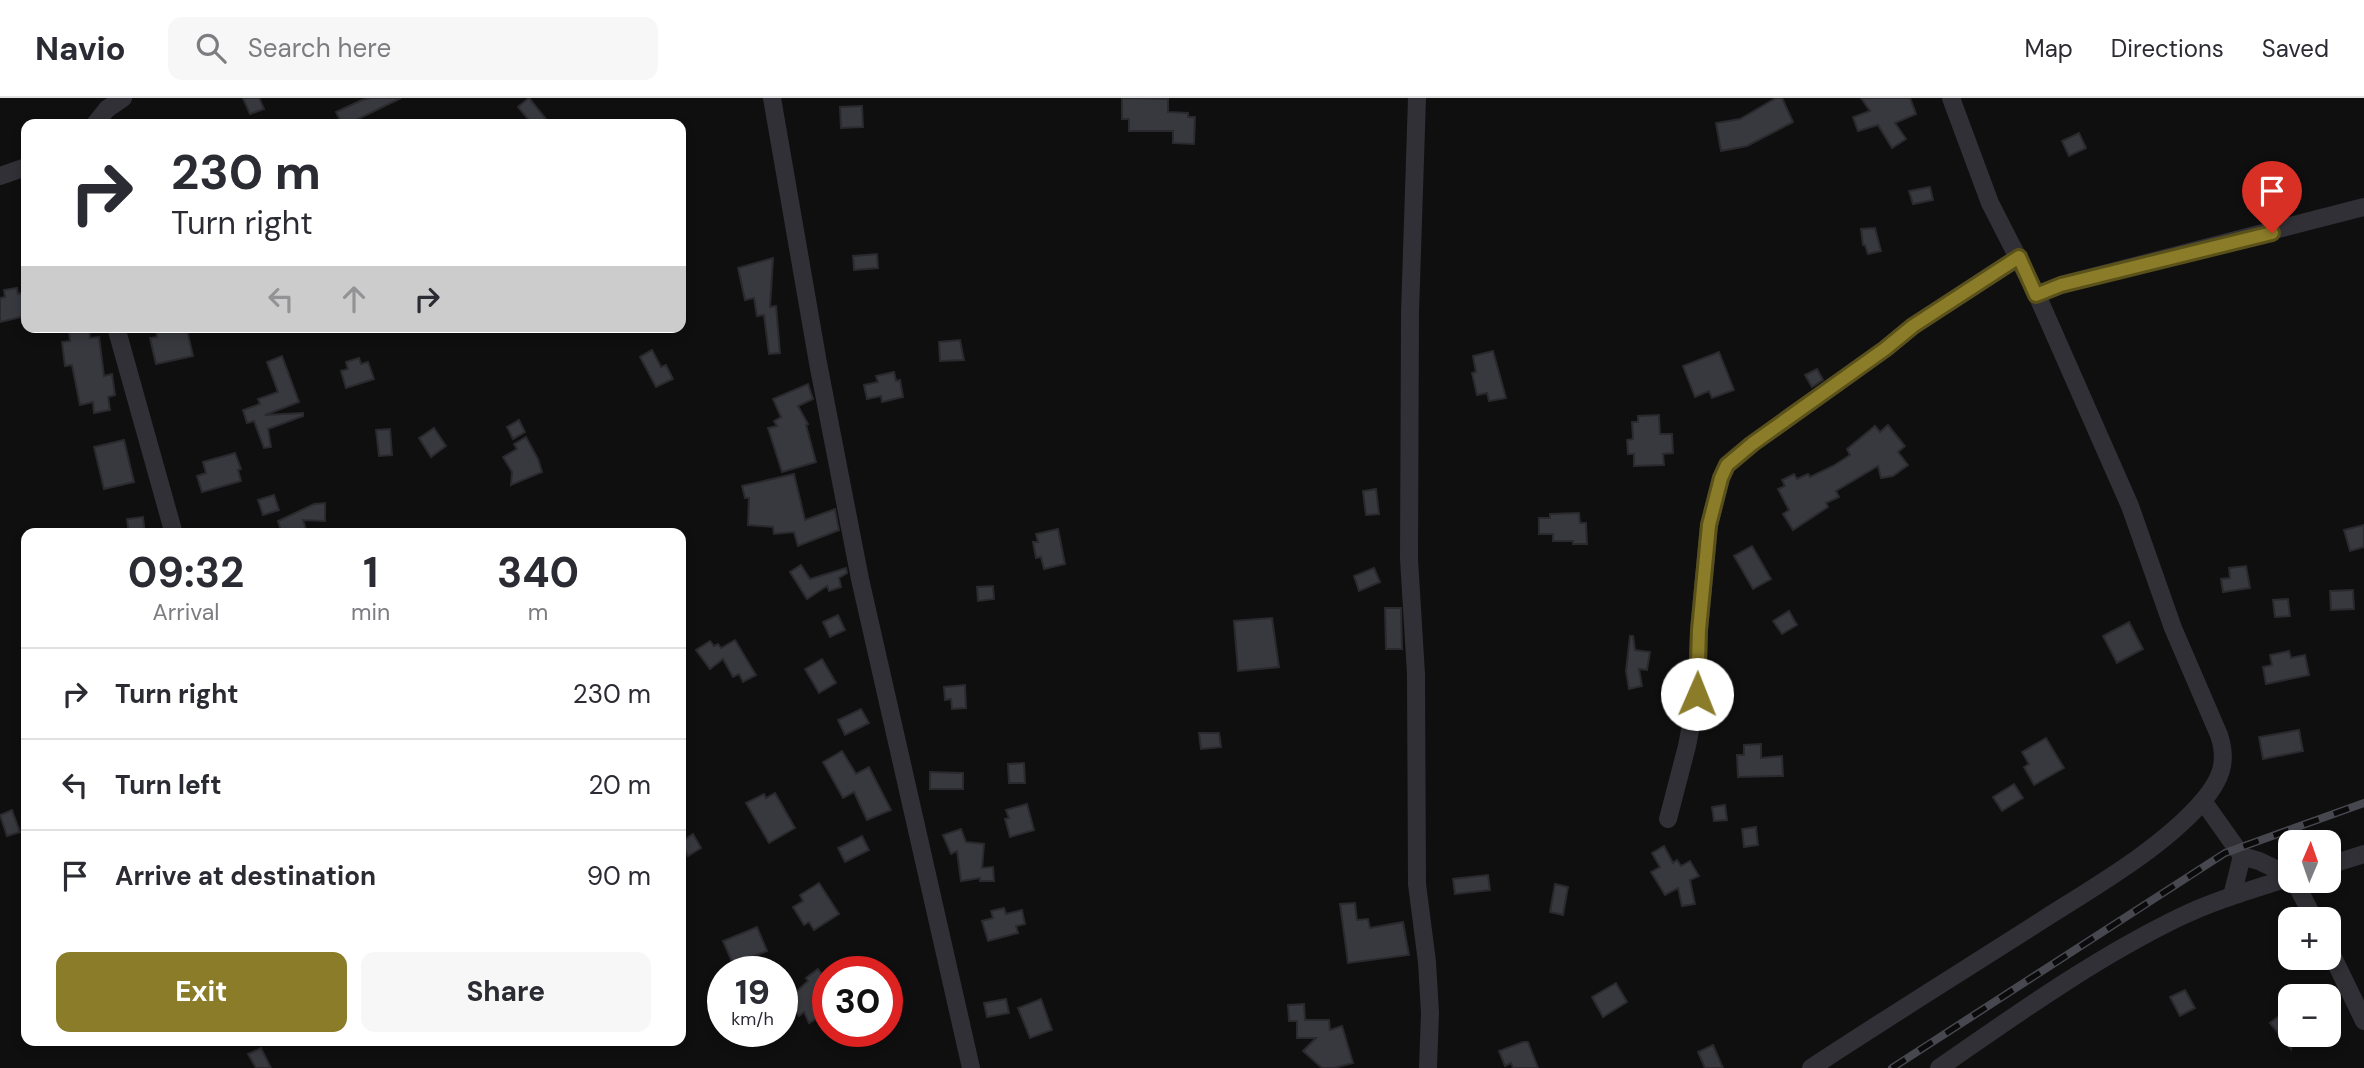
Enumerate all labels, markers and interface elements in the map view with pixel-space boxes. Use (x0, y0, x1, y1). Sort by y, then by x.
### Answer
search box (168, 17, 658, 80)
text: Navio (35, 27, 126, 70)
icon: search (192, 29, 230, 67)
text: Search here (248, 31, 391, 65)
text: Map (2025, 33, 2073, 64)
text: Directions (2111, 33, 2224, 64)
text: Saved (2262, 33, 2329, 64)
text: 230 m (171, 140, 321, 204)
icon: right (56, 147, 147, 238)
pin (2242, 161, 2302, 233)
icon: arrive (2253, 172, 2291, 210)
text: Turn right (171, 202, 313, 244)
icon: left (262, 280, 300, 318)
icon: ahead (335, 280, 373, 318)
icon: right (408, 280, 446, 318)
text: 09:32 (128, 545, 244, 600)
text: 1 (363, 545, 378, 600)
text: 340 (497, 545, 579, 600)
text: Arrival (153, 597, 220, 627)
text: min (351, 597, 390, 627)
text: m (528, 597, 548, 627)
position arrow (1660, 657, 1734, 731)
icon: right (56, 675, 94, 713)
text: Turn right (115, 677, 239, 711)
text: 230 m (573, 677, 651, 711)
icon: left (56, 766, 94, 804)
text: Turn left (115, 768, 222, 802)
text: 20 m (588, 768, 651, 802)
north arrow (2278, 830, 2342, 892)
map controls (2278, 830, 2341, 1047)
icon: arrive (56, 857, 94, 895)
text: Arrive at destination (115, 859, 376, 893)
text: 90 m (587, 859, 651, 893)
button: + (2278, 907, 2341, 970)
button: Exit (56, 952, 347, 1032)
button: Share (361, 952, 651, 1032)
speed limit sign: 30 (812, 956, 903, 1047)
text: 19 (735, 969, 770, 1015)
button: − (2278, 984, 2341, 1047)
text: km/h (731, 1007, 774, 1031)

